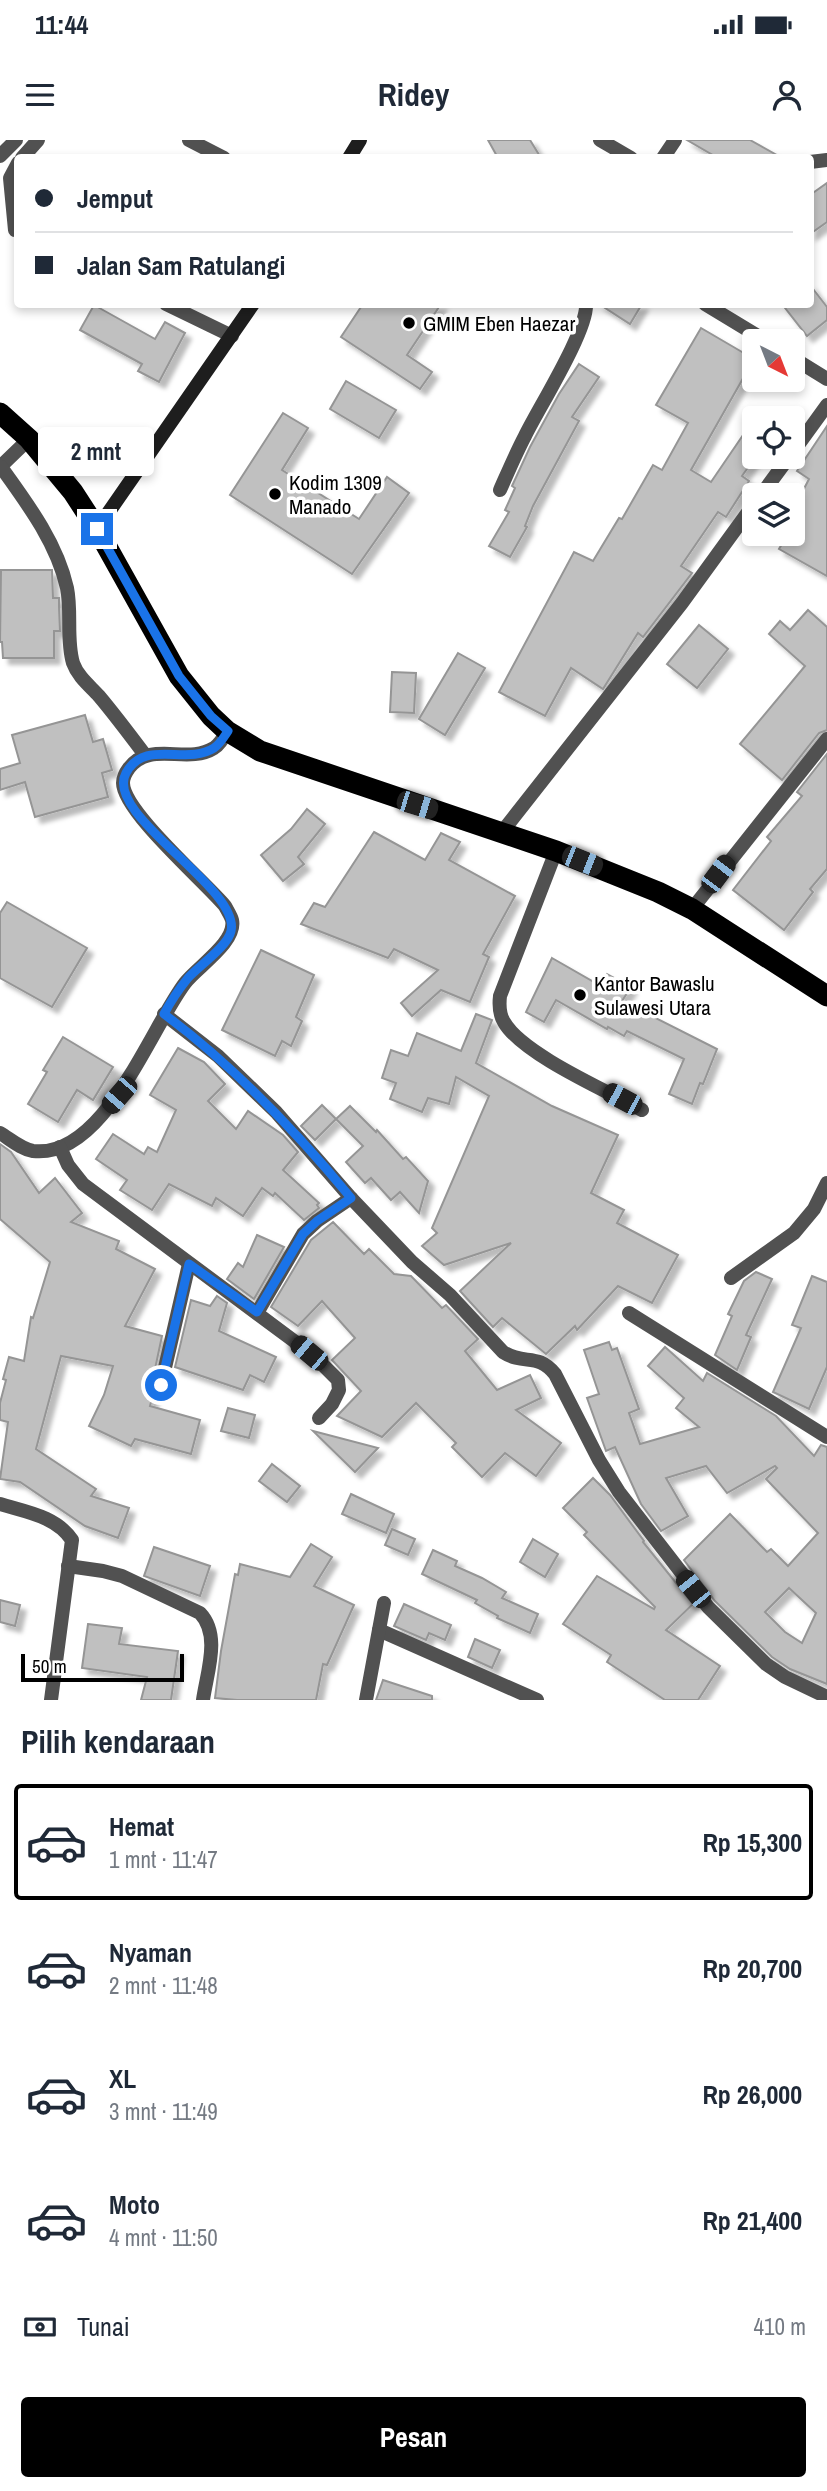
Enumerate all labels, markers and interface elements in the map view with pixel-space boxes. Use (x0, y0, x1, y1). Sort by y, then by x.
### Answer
text: 11:44 (35, 7, 88, 42)
text: Ridey (378, 73, 449, 116)
icon: menu (21, 76, 59, 114)
icon: person (768, 76, 806, 114)
text: Jemput (77, 181, 153, 216)
text: Jalan Sam Ratulangi (77, 248, 286, 283)
place label: GMIM Eben Haezar (423, 309, 575, 338)
marker: GMIM Eben Haezar (401, 315, 417, 331)
north arrow (742, 329, 805, 392)
map controls (742, 329, 805, 546)
button: locate (742, 406, 805, 469)
callout: 2 mnt (39, 428, 155, 476)
text: 2 mnt (71, 436, 121, 467)
place label: Kodim 1309 Manado (289, 468, 382, 521)
button: layers (742, 483, 805, 546)
marker: Kodim 1309 Manado (267, 486, 283, 502)
route end (81, 513, 113, 545)
car (394, 789, 441, 821)
car (559, 843, 606, 879)
car (697, 851, 740, 897)
place label: Kantor Bawaslu Sulawesi Utara (594, 969, 715, 1022)
marker: Kantor Bawaslu Sulawesi Utara (572, 987, 588, 1003)
car (98, 1072, 141, 1118)
car (599, 1080, 646, 1118)
car (287, 1331, 332, 1375)
route start (145, 1369, 177, 1401)
car (672, 1566, 715, 1612)
scale bar (21, 1651, 184, 1683)
text: 50 m (32, 1653, 67, 1679)
text: Pilih kendaraan (21, 1720, 215, 1763)
text: Hemat (109, 1809, 174, 1844)
icon: car (25, 1811, 88, 1874)
text: Rp 15,300 (702, 1825, 802, 1860)
text: 1 mnt · 11:47 (109, 1844, 218, 1875)
text: Nyaman (109, 1935, 192, 1970)
icon: car (25, 1937, 88, 2000)
text: Rp 20,700 (702, 1951, 802, 1986)
text: 2 mnt · 11:48 (109, 1970, 218, 2001)
text: XL (109, 2061, 136, 2096)
icon: car (25, 2063, 88, 2126)
text: Rp 26,000 (702, 2077, 802, 2112)
text: 3 mnt · 11:49 (109, 2096, 218, 2127)
text: Moto (109, 2187, 160, 2222)
icon: car (25, 2189, 88, 2252)
text: Rp 21,400 (702, 2203, 802, 2238)
text: 4 mnt · 11:50 (109, 2222, 218, 2253)
icon: cash (21, 2308, 59, 2346)
text: Tunai (77, 2309, 130, 2344)
text: 410 m (754, 2311, 806, 2342)
button: Pesan (21, 2397, 806, 2477)

